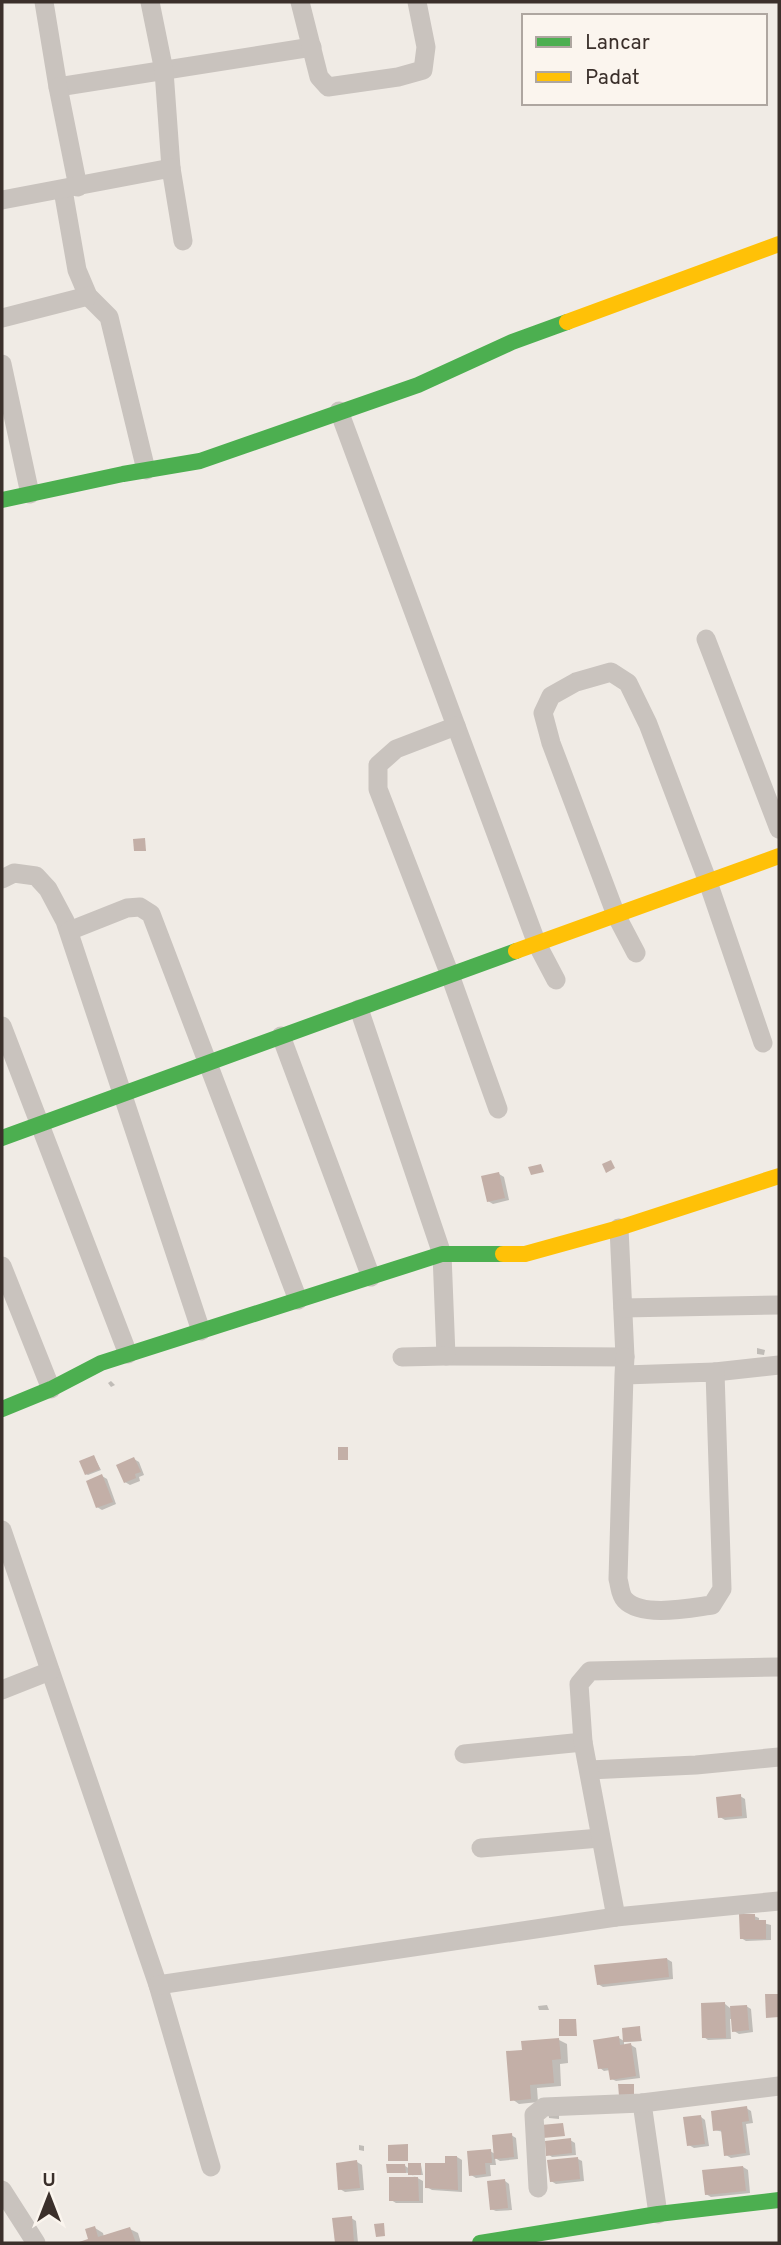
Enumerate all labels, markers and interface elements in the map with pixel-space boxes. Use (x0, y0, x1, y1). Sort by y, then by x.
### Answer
legend (522, 14, 767, 105)
text: Lancar (585, 30, 650, 57)
text: Padat (585, 65, 640, 92)
north arrow (14, 2161, 84, 2231)
text: U (42, 2169, 56, 2193)

